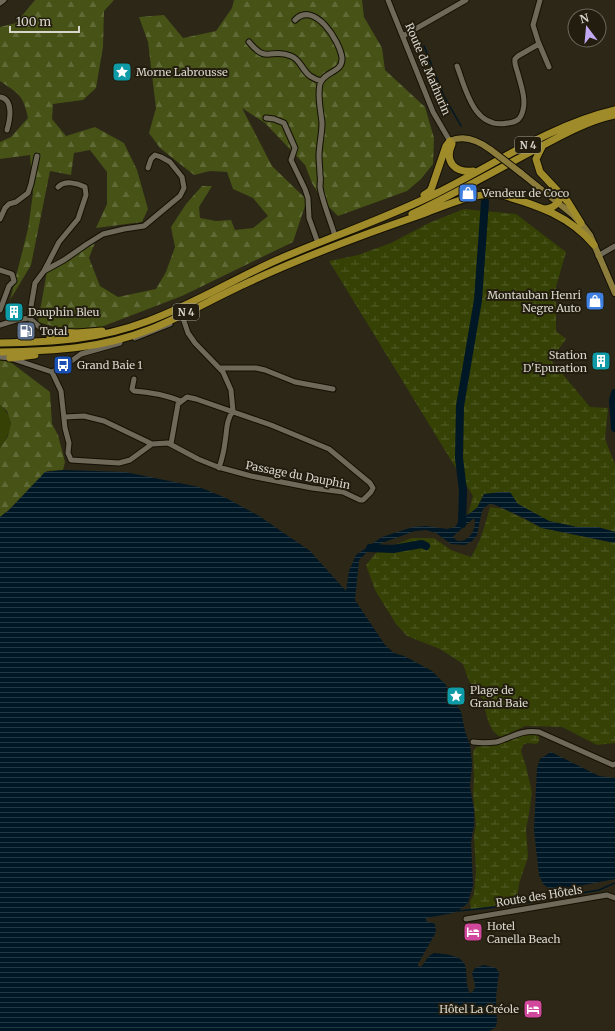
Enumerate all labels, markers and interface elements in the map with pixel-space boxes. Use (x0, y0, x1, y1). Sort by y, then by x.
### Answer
scale bar (10, 8, 79, 34)
north arrow (567, 8, 607, 48)
text: N (578, 10, 591, 26)
text: 100 m (16, 14, 51, 29)
street label: Route de Mathurin (402, 21, 454, 118)
place icon: Morne Labrousse (111, 61, 133, 83)
place label: Morne Labrousse (136, 65, 228, 79)
road number: N 4 (515, 137, 541, 153)
shop icon: Vendeur de Coco (457, 182, 479, 204)
place label: Vendeur de Coco (481, 186, 570, 200)
place label: Montauban Henri Negre Auto (487, 288, 582, 315)
shop icon: Montauban Henri Negre Auto (584, 290, 606, 312)
building icon: Dauphin Bleu (3, 301, 25, 323)
road number: N 4 (173, 304, 199, 320)
place label: Dauphin Bleu (28, 305, 100, 319)
fuel station icon: Total (15, 320, 37, 342)
place label: Total (40, 324, 68, 338)
place label: Station D'Epuration (523, 348, 588, 375)
building icon: Station D'Epuration (590, 350, 612, 372)
bus stop icon: Grand Baie 1 (52, 354, 74, 376)
place label: Grand Baie 1 (77, 358, 143, 372)
street label: Passage du Dauphin (245, 458, 352, 492)
place label: Plage de Grand Baie (470, 683, 528, 710)
place icon: Plage de Grand Baie (445, 685, 467, 707)
street label: Route des Hôtels (495, 882, 583, 910)
place label: Hotel Canella Beach (487, 919, 561, 946)
hotel icon: Hotel Canella Beach (462, 921, 484, 943)
hotel icon: Hôtel La Créole (522, 998, 544, 1020)
place label: Hôtel La Créole (439, 1002, 519, 1016)

